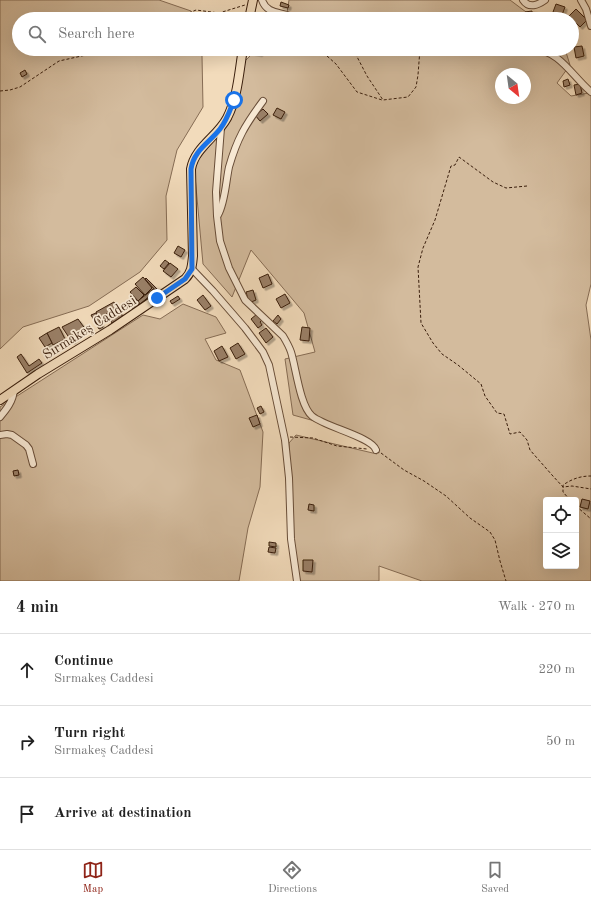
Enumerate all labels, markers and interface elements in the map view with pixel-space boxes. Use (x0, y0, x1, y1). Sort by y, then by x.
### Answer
search box (12, 12, 579, 56)
icon: search (26, 23, 48, 45)
text: Search here (58, 27, 135, 42)
north arrow (495, 68, 531, 104)
route start (225, 91, 243, 109)
route end (148, 289, 166, 307)
street label: Sırmakeş Caddesi (40, 293, 139, 362)
map controls (543, 497, 579, 569)
button: locate (543, 497, 579, 533)
button: layers (543, 533, 579, 569)
text: 4 min (16, 599, 59, 616)
text: Walk · 270 m (498, 600, 575, 613)
text: Continue (54, 654, 113, 669)
icon: ahead (16, 659, 38, 681)
text: 220 m (538, 663, 575, 676)
text: Sırmakeş Caddesi (54, 672, 154, 685)
text: Turn right (54, 726, 125, 741)
icon: right (16, 731, 38, 753)
text: 50 m (546, 735, 575, 748)
text: Sırmakeş Caddesi (54, 744, 154, 757)
icon: arrive (16, 803, 38, 825)
text: Arrive at destination (54, 806, 192, 821)
tab: Map (82, 859, 104, 897)
tab: Directions (268, 859, 317, 897)
tab: Saved (481, 859, 509, 897)

